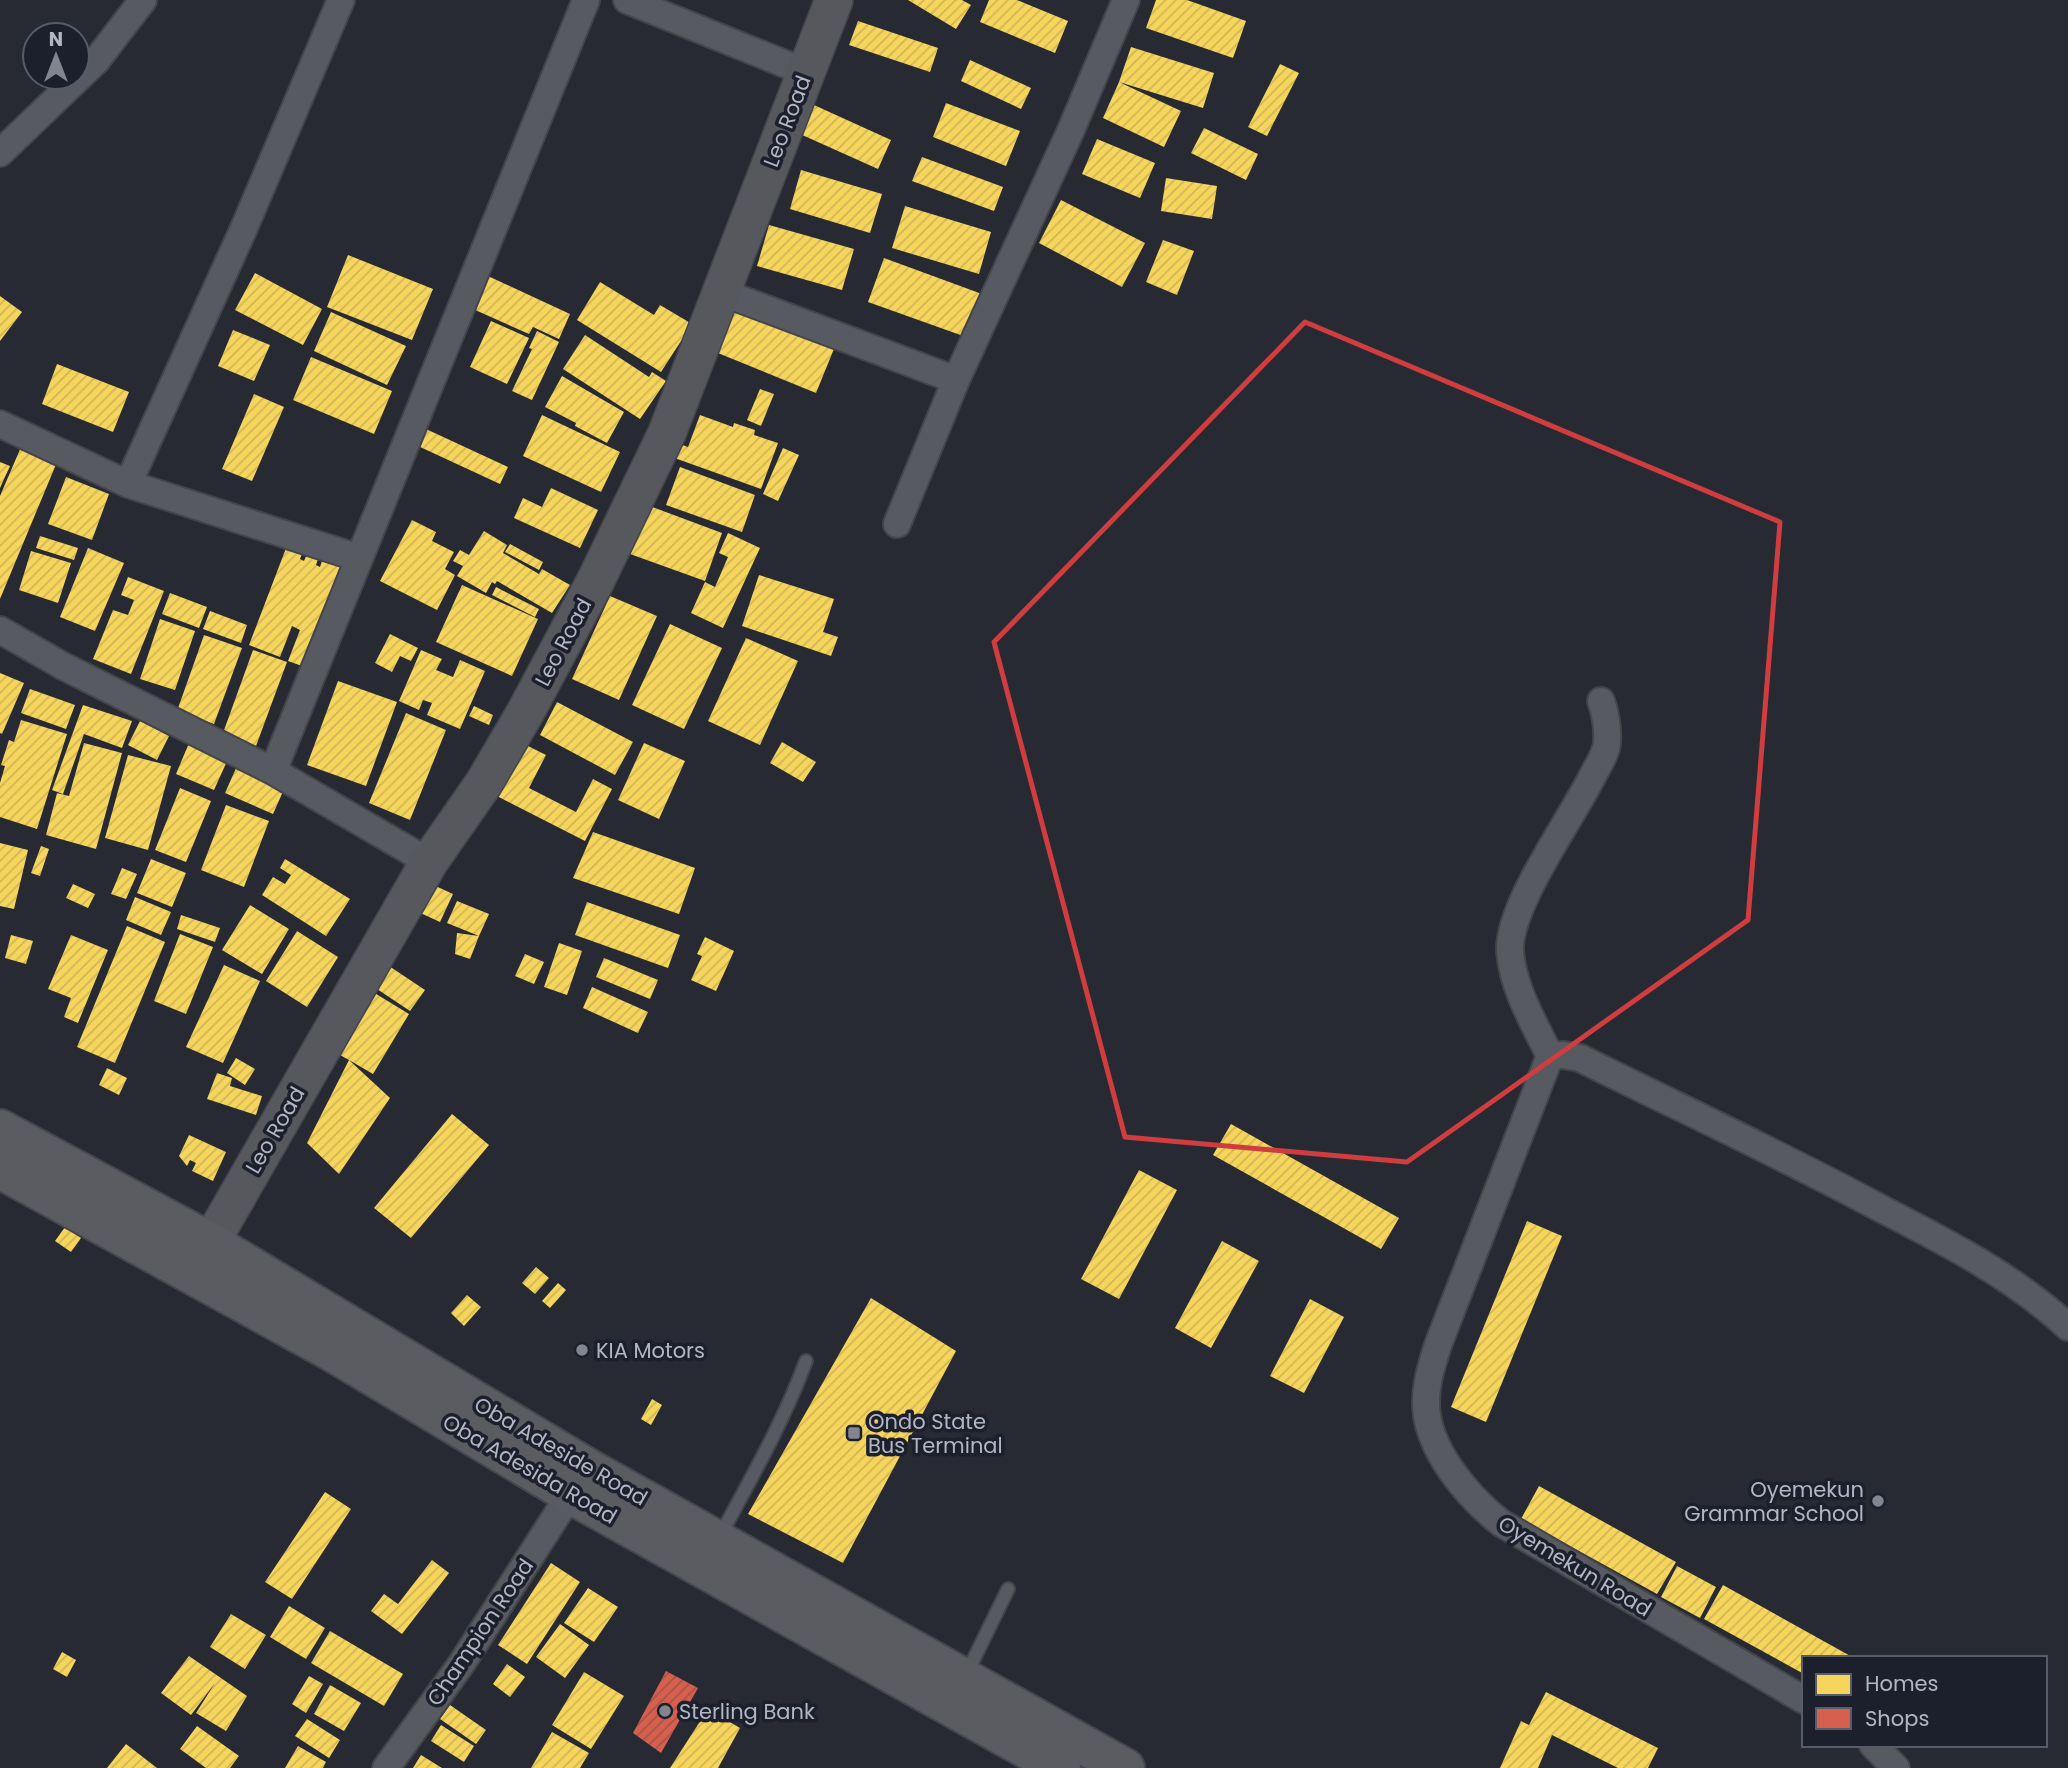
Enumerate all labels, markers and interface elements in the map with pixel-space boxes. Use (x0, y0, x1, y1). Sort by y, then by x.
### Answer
north arrow (21, 21, 91, 91)
text: N (49, 26, 63, 53)
street label: Leo Road (756, 71, 818, 171)
street label: Leo Road (528, 593, 598, 691)
street label: Leo Road (239, 1081, 311, 1179)
place label: KIA Motors (596, 1336, 705, 1365)
marker: KIA Motors (574, 1342, 590, 1358)
street label: Oba Adeside Road (469, 1390, 653, 1512)
street label: Oba Adesida Road (438, 1407, 622, 1531)
place label: Ondo State Bus Terminal (868, 1407, 1003, 1460)
marker: Ondo State Bus Terminal (846, 1425, 862, 1441)
place label: Oyemekun Grammar School (1684, 1475, 1864, 1528)
marker: Oyemekun Grammar School (1870, 1493, 1886, 1509)
street label: Oyemekun Road (1493, 1509, 1657, 1623)
street label: Champion Road (420, 1553, 540, 1711)
legend (1802, 1656, 2047, 1747)
text: Homes (1865, 1669, 1939, 1698)
place label: Sterling Bank (679, 1697, 815, 1726)
marker: Sterling Bank (657, 1703, 673, 1719)
text: Shops (1865, 1704, 1929, 1733)

